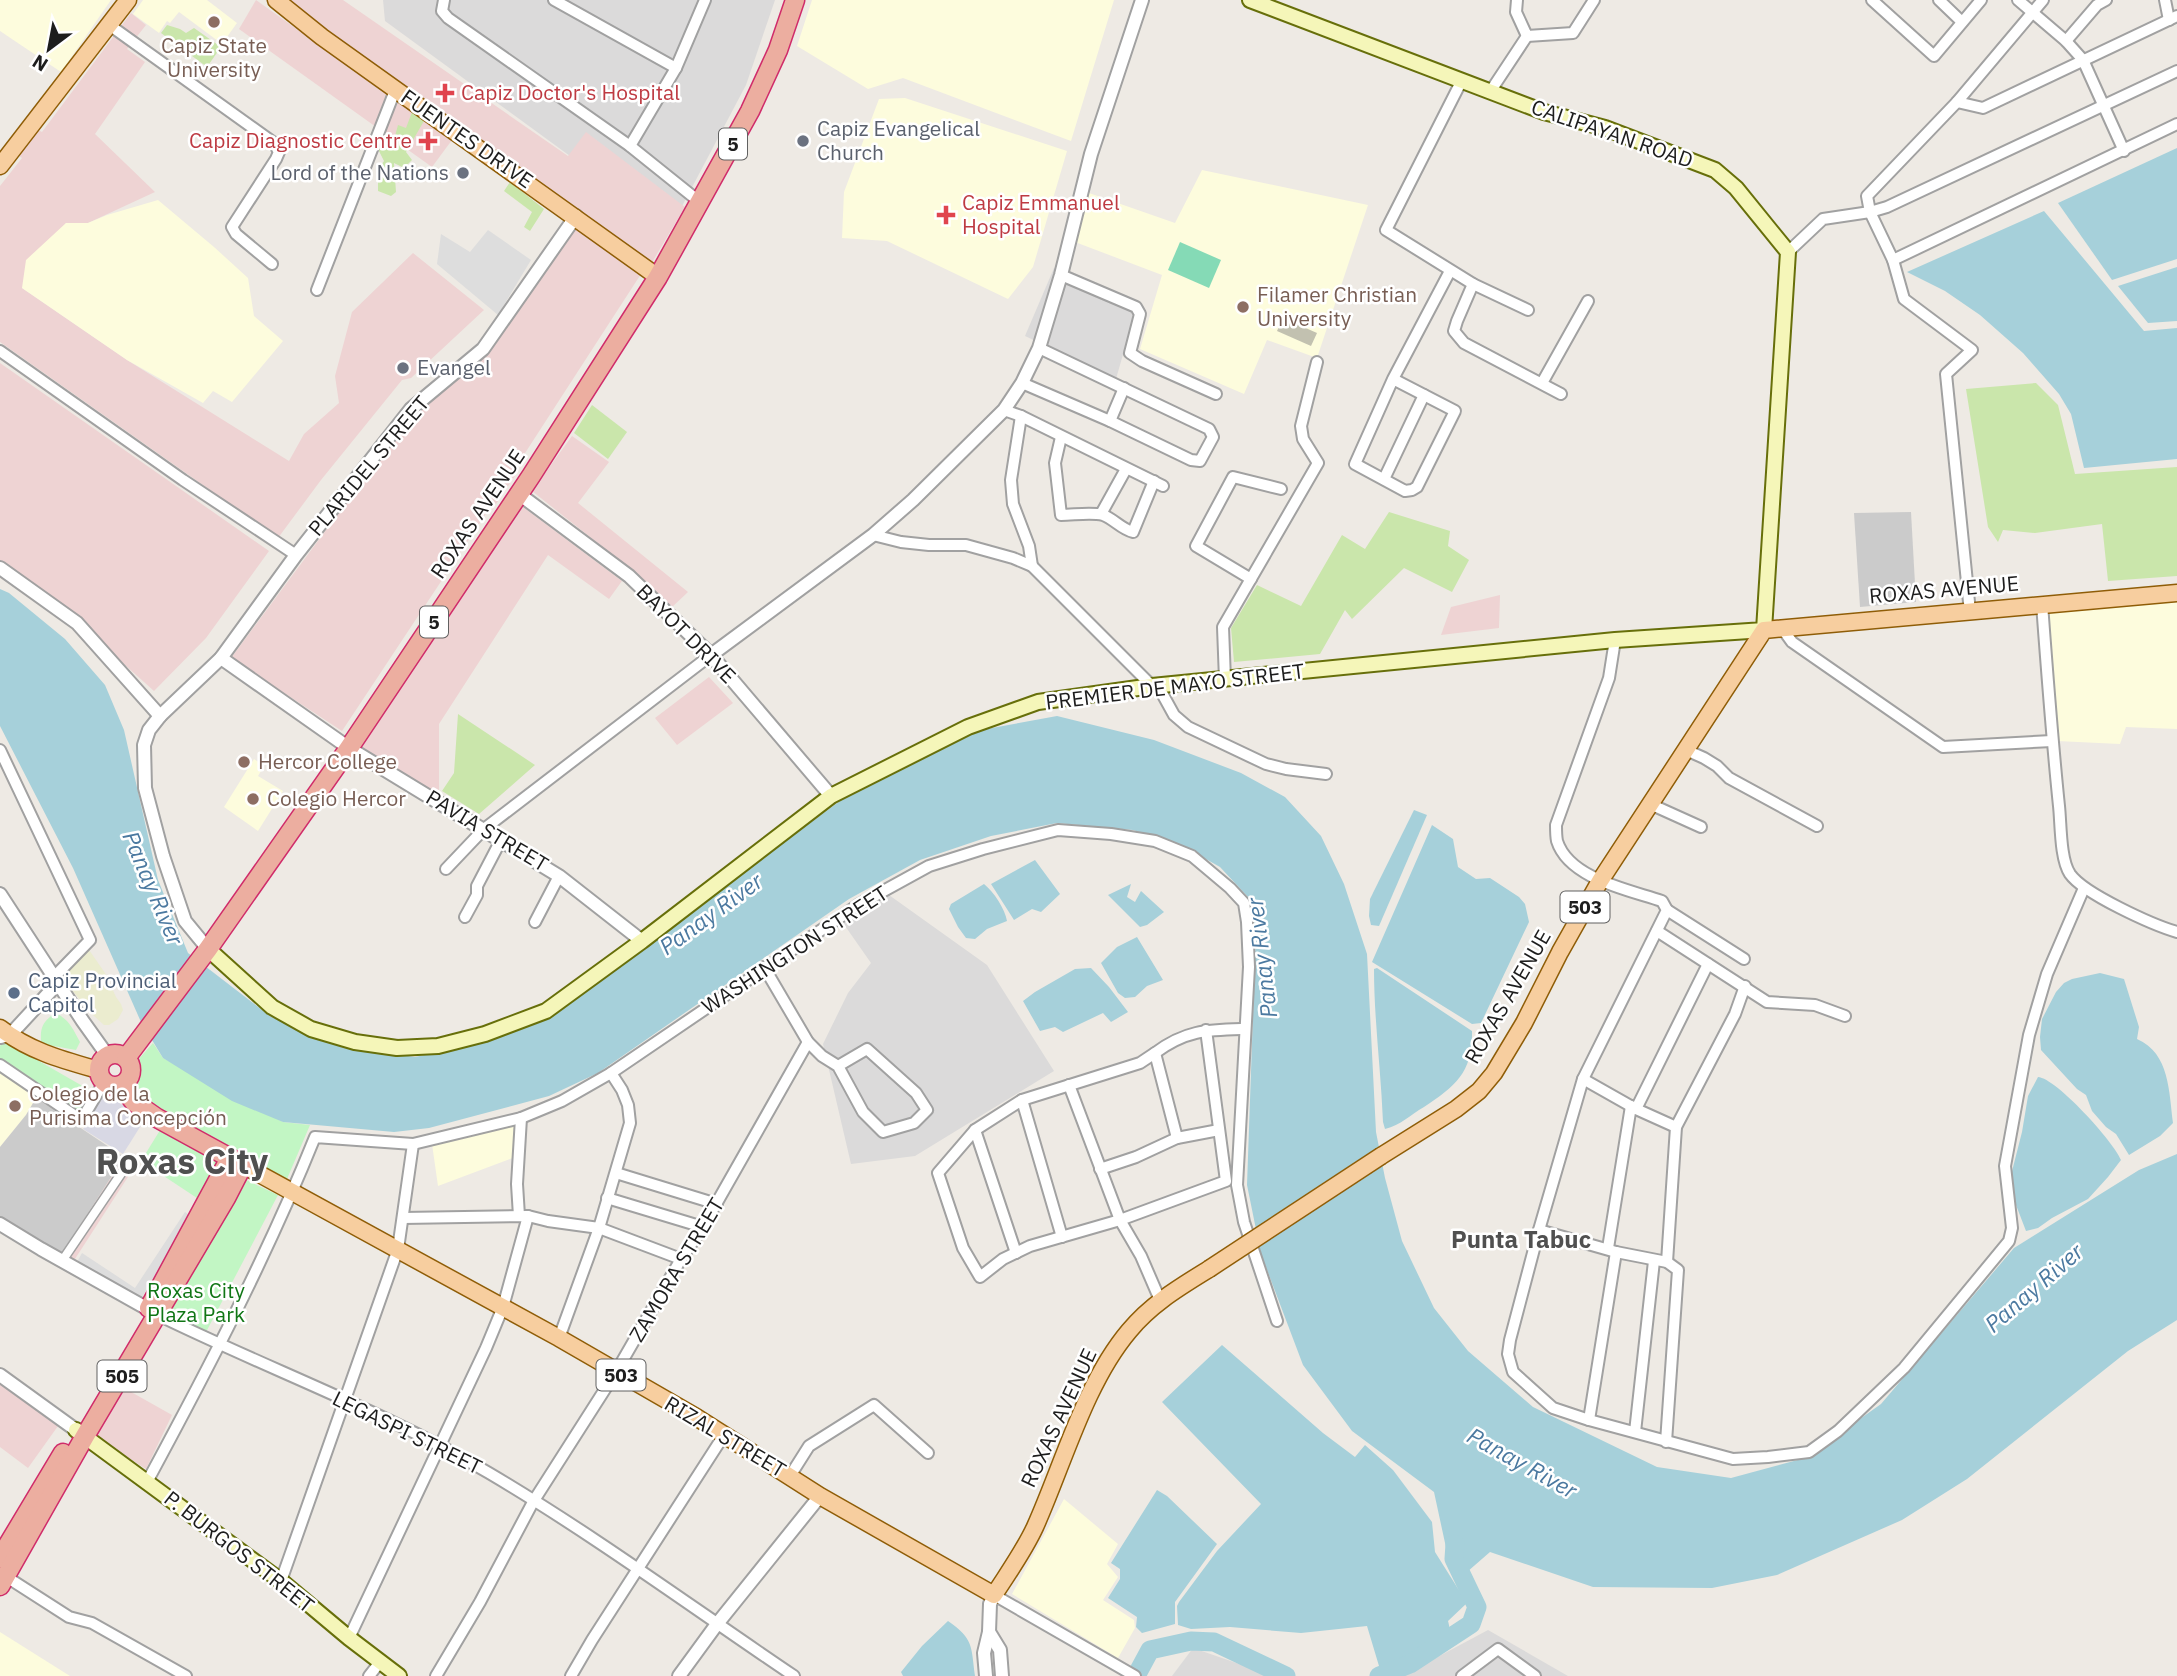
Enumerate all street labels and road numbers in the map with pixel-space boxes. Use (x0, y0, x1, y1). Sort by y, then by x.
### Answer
street label: FUENTES DRIVE (396, 82, 539, 194)
street label: CALIPAYAN ROAD (1528, 92, 1697, 174)
road number: 5 (719, 128, 747, 160)
street label: PLARIDEL STREET (301, 389, 435, 541)
street label: ROXAS AVENUE (424, 443, 531, 584)
street label: ROXAS AVENUE (1868, 569, 2020, 610)
street label: BAYOT DRIVE (631, 577, 743, 689)
road number: 5 (420, 607, 448, 638)
street label: PREMIER DE MAYO STREET (1044, 656, 1306, 716)
street label: PAVIA STREET (421, 783, 554, 878)
street label: WASHINGTON STREET (696, 879, 893, 1020)
road number: 503 (1560, 892, 1610, 923)
street label: ROXAS AVENUE (1457, 924, 1557, 1069)
street label: ZAMORA STREET (622, 1192, 730, 1347)
street label: ROXAS AVENUE (1014, 1344, 1103, 1492)
road number: 503 (596, 1359, 646, 1390)
road number: 505 (97, 1360, 146, 1392)
street label: LEGASPI STREET (328, 1384, 487, 1480)
street label: RIZAL STREET (660, 1389, 791, 1483)
street label: P. BURGOS STREET (159, 1484, 320, 1619)

